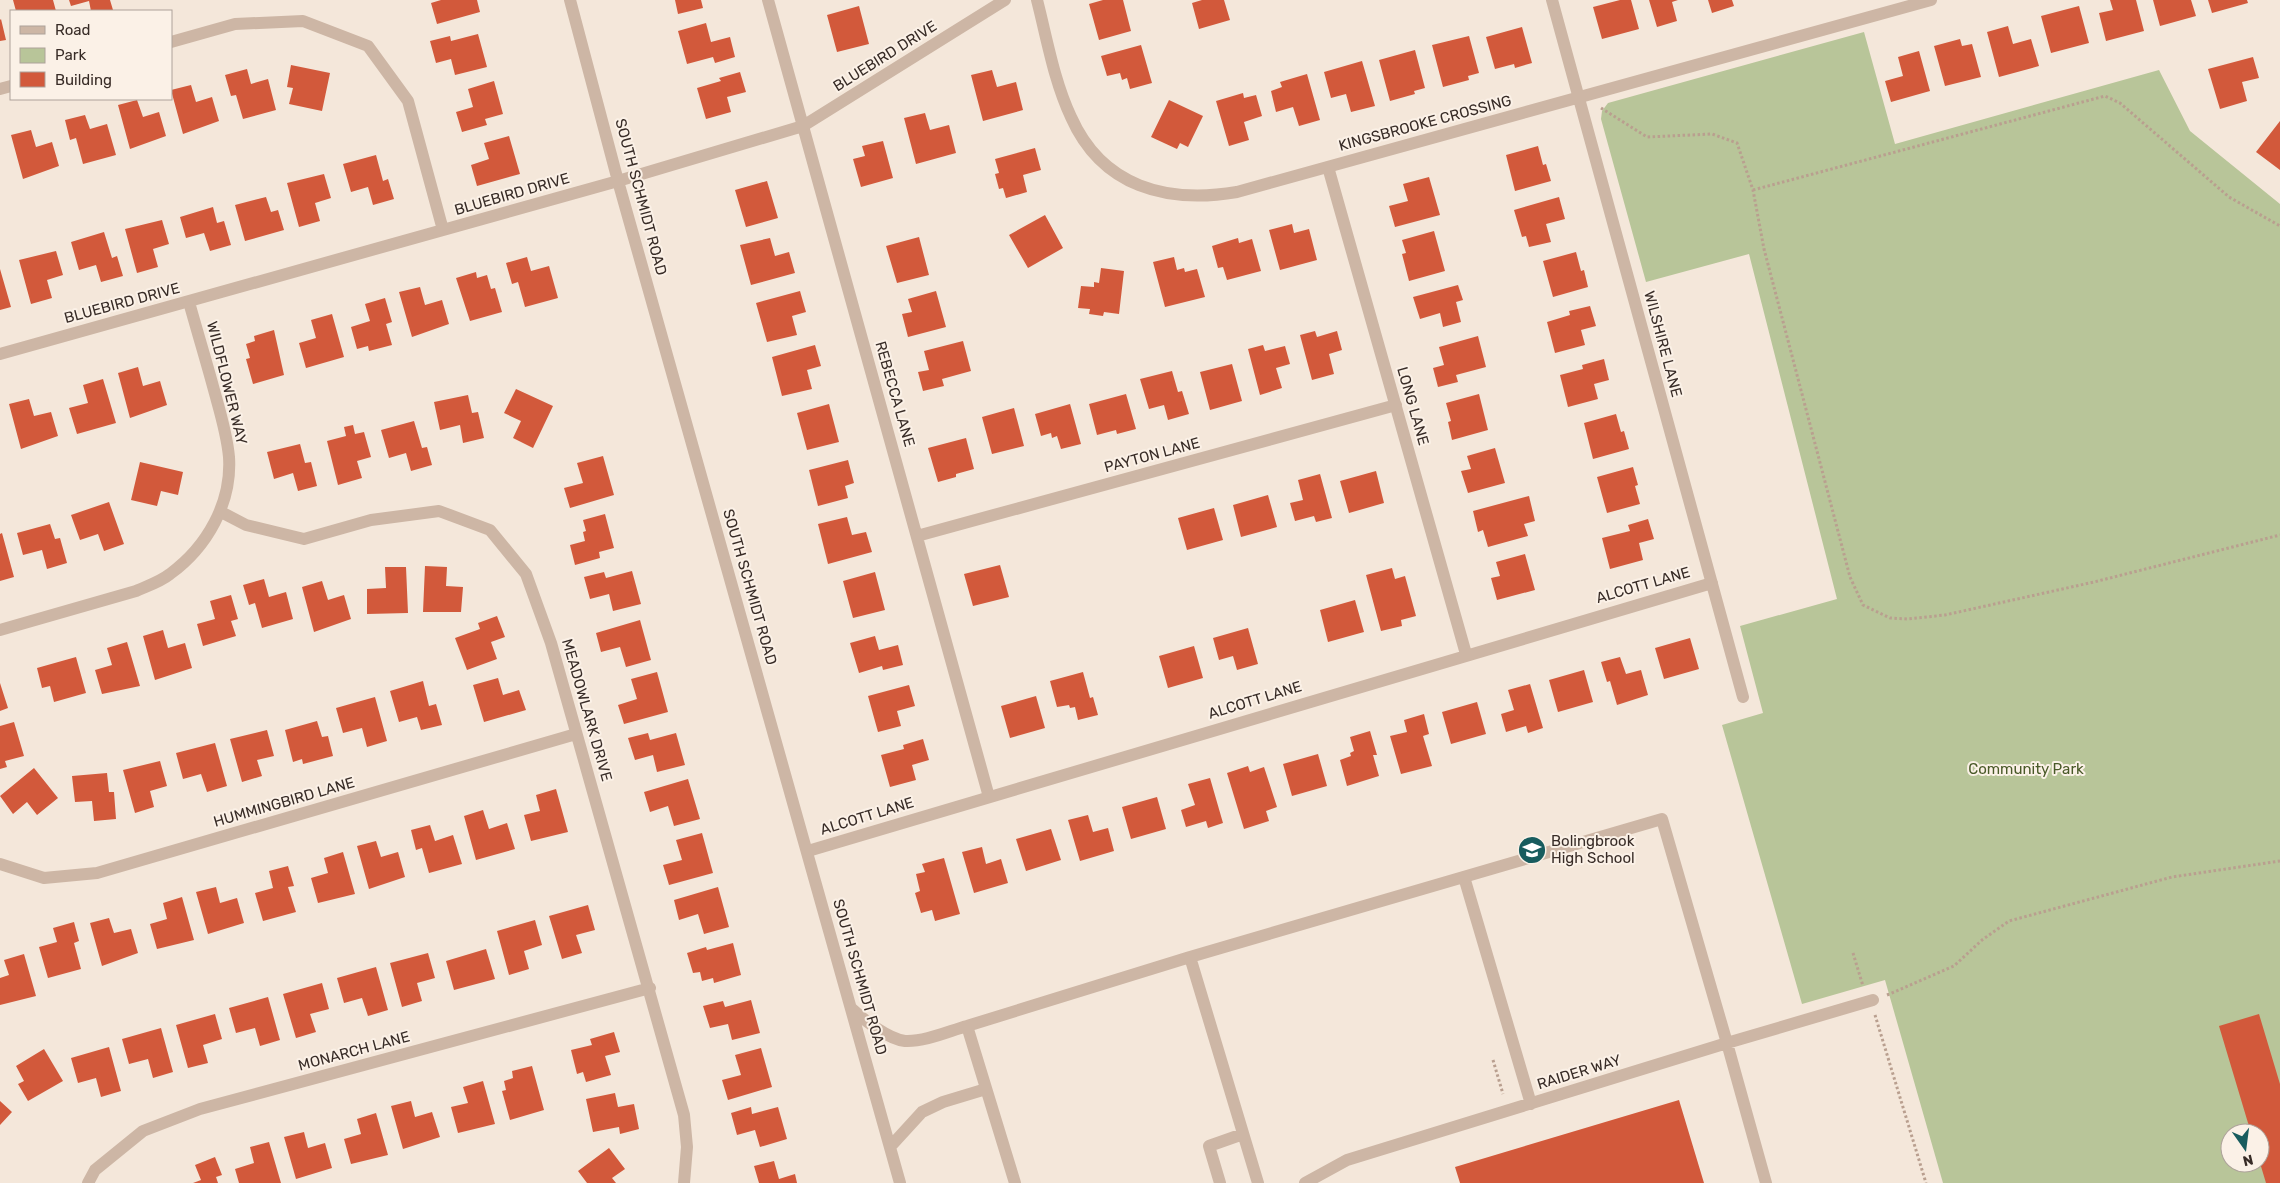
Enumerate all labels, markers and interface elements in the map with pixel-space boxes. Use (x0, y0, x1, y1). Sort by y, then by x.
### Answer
legend (10, 10, 172, 100)
street label: BLUEBIRD DRIVE (830, 17, 940, 95)
text: Road (55, 21, 91, 39)
text: Park (55, 46, 86, 64)
text: Building (55, 71, 112, 89)
street label: KINGSBROOKE CROSSING (1337, 91, 1513, 155)
street label: SOUTH SCHMIDT ROAD (611, 117, 671, 277)
street label: BLUEBIRD DRIVE (452, 169, 572, 219)
street label: BLUEBIRD DRIVE (62, 279, 182, 327)
street label: WILSHIRE LANE (1640, 289, 1686, 399)
street label: WILDFLOWER WAY (203, 319, 251, 447)
street label: REBECCA LANE (871, 339, 919, 449)
street label: LONG LANE (1393, 365, 1433, 447)
street label: PAYTON LANE (1102, 434, 1202, 476)
street label: SOUTH SCHMIDT ROAD (719, 507, 781, 667)
street label: ALCOTT LANE (1594, 563, 1692, 607)
street label: MEADOWLARK DRIVE (558, 637, 616, 783)
street label: ALCOTT LANE (1206, 677, 1304, 723)
park label: Community Park (1968, 760, 2084, 778)
street label: HUMMINGBIRD LANE (211, 773, 357, 831)
street label: ALCOTT LANE (818, 793, 916, 839)
place label: Bolingbrook High School (1551, 832, 1635, 867)
school or university icon: Bolingbrook High School (1517, 835, 1547, 865)
street label: SOUTH SCHMIDT ROAD (829, 897, 891, 1057)
street label: MONARCH LANE (296, 1027, 412, 1075)
street label: RAIDER WAY (1535, 1051, 1623, 1093)
north arrow (2220, 1123, 2270, 1173)
text: N (2241, 1151, 2255, 1170)

